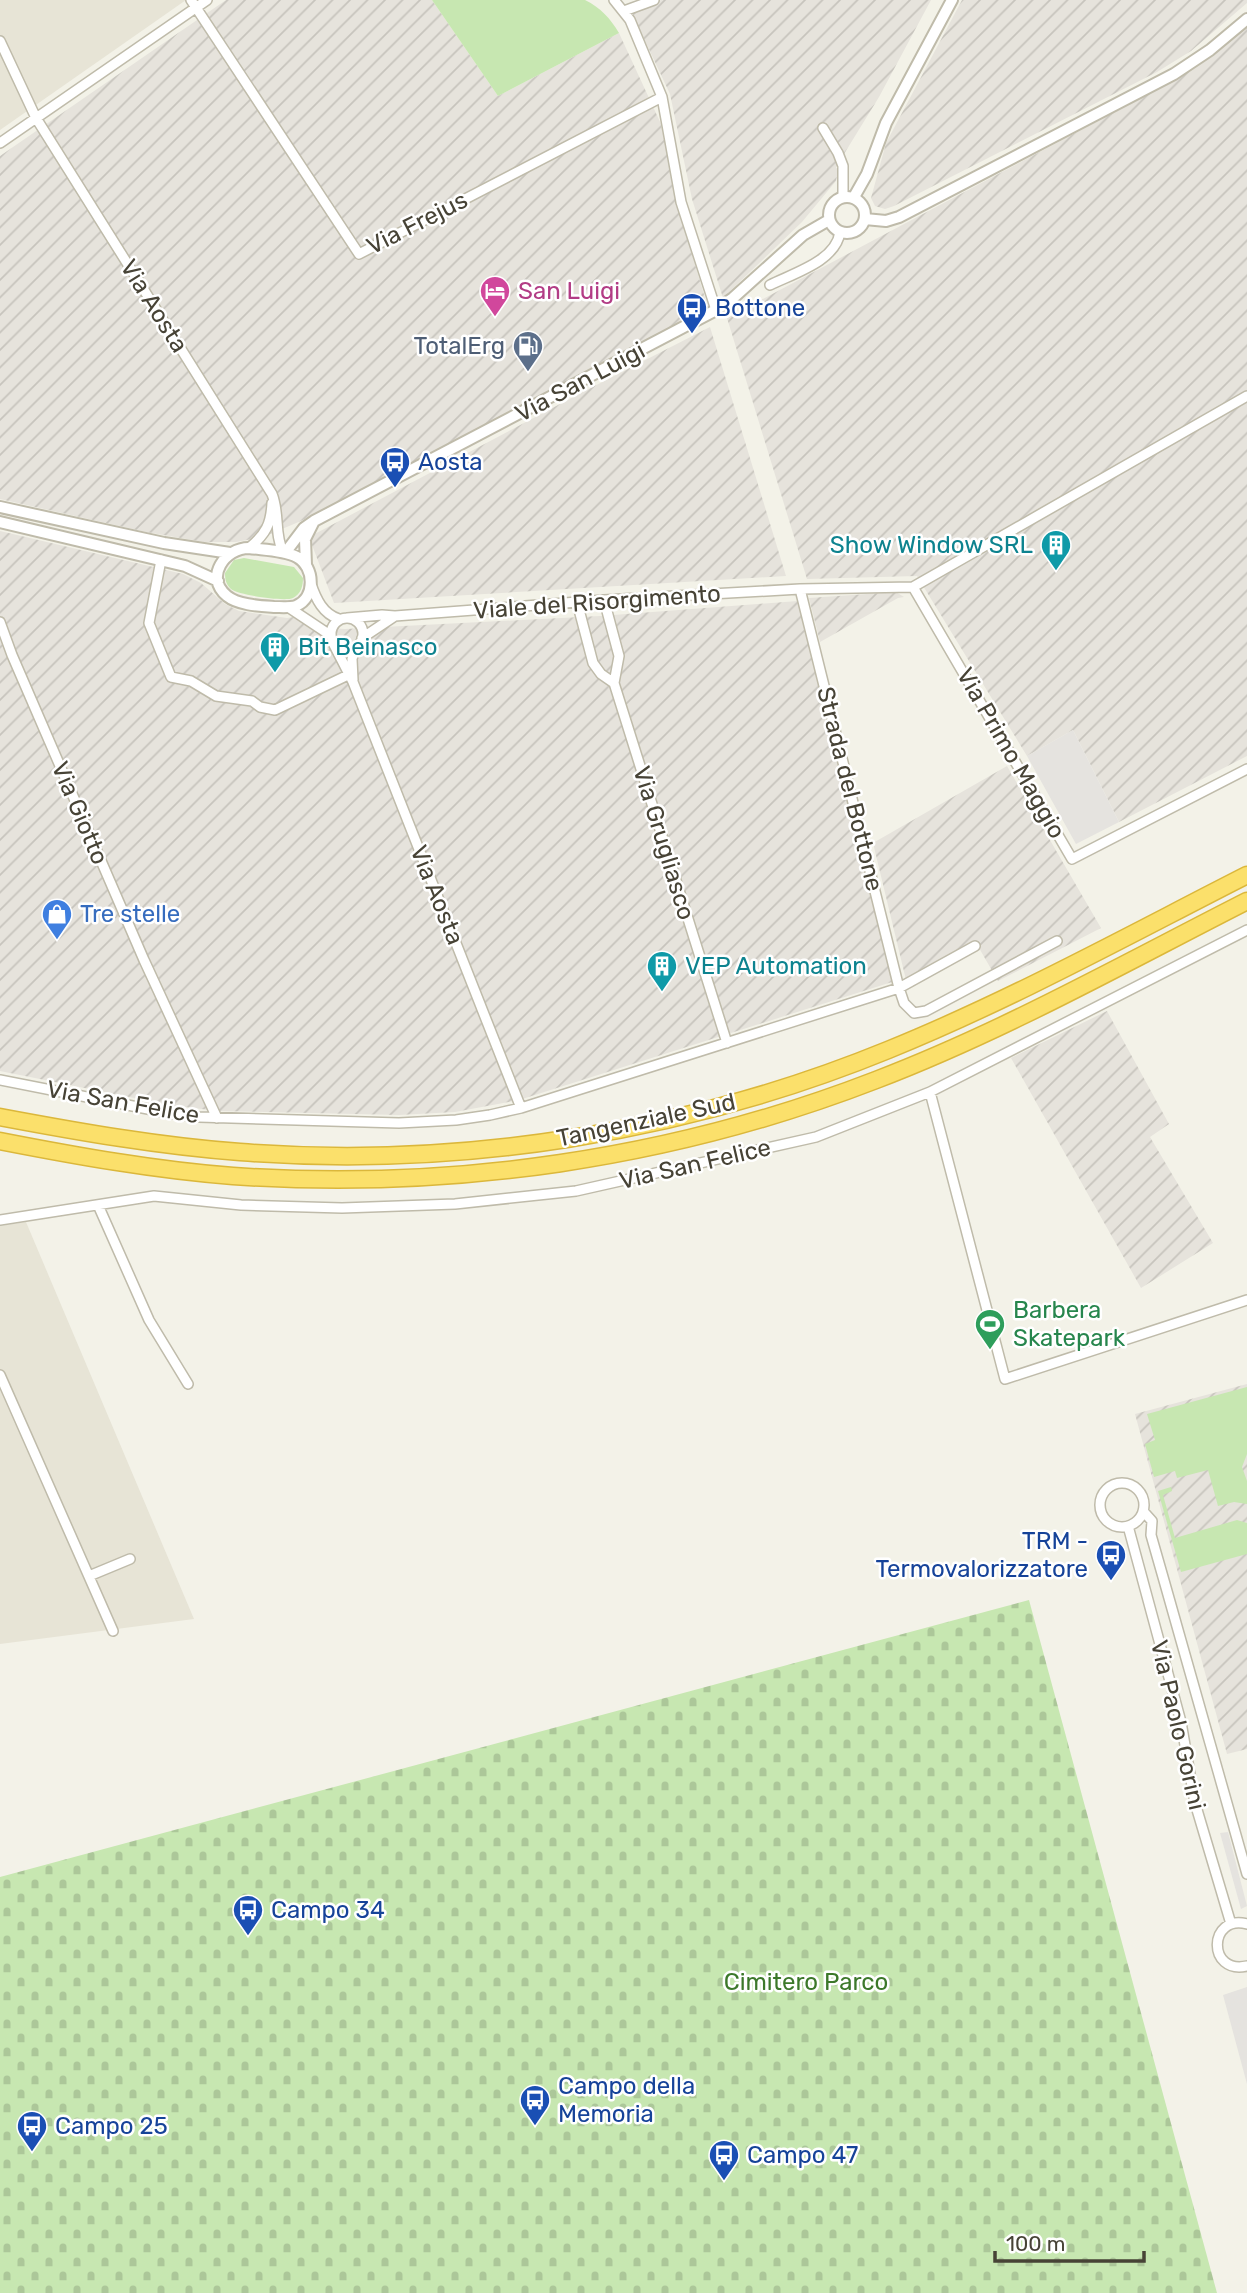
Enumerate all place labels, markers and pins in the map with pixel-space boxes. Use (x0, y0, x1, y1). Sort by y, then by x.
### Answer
hotel icon: San Luigi (478, 274, 512, 318)
place label: San Luigi (518, 277, 620, 305)
bus stop icon: Bottone (675, 291, 709, 335)
place label: Bottone (715, 294, 805, 322)
fuel station icon: TotalErg (511, 329, 545, 373)
place label: TotalErg (414, 332, 505, 360)
bus stop icon: Aosta (378, 445, 412, 489)
place label: Aosta (418, 448, 483, 476)
building icon: Show Window SRL (1039, 528, 1073, 572)
place label: Show Window SRL (830, 531, 1033, 559)
building icon: Bit Beinasco (258, 630, 292, 674)
place label: Bit Beinasco (298, 633, 437, 661)
shop icon: Tre stelle (40, 897, 74, 941)
place label: Tre stelle (80, 900, 180, 928)
building icon: VEP Automation (645, 949, 679, 993)
place label: VEP Automation (685, 952, 867, 980)
place label: Barbera Skatepark (1013, 1296, 1126, 1352)
sports icon: Barbera Skatepark (973, 1307, 1007, 1351)
place label: TRM - Termovalorizzatore (876, 1527, 1088, 1583)
bus stop icon: TRM - Termovalorizzatore (1094, 1538, 1128, 1582)
bus stop icon: Campo 34 (231, 1893, 265, 1937)
place label: Campo 34 (271, 1896, 385, 1924)
place label: Campo della Memoria (558, 2072, 695, 2128)
bus stop icon: Campo della Memoria (518, 2083, 552, 2127)
bus stop icon: Campo 25 (15, 2109, 49, 2153)
place label: Campo 25 (55, 2112, 168, 2140)
bus stop icon: Campo 47 (707, 2138, 741, 2182)
place label: Campo 47 (747, 2141, 858, 2169)

